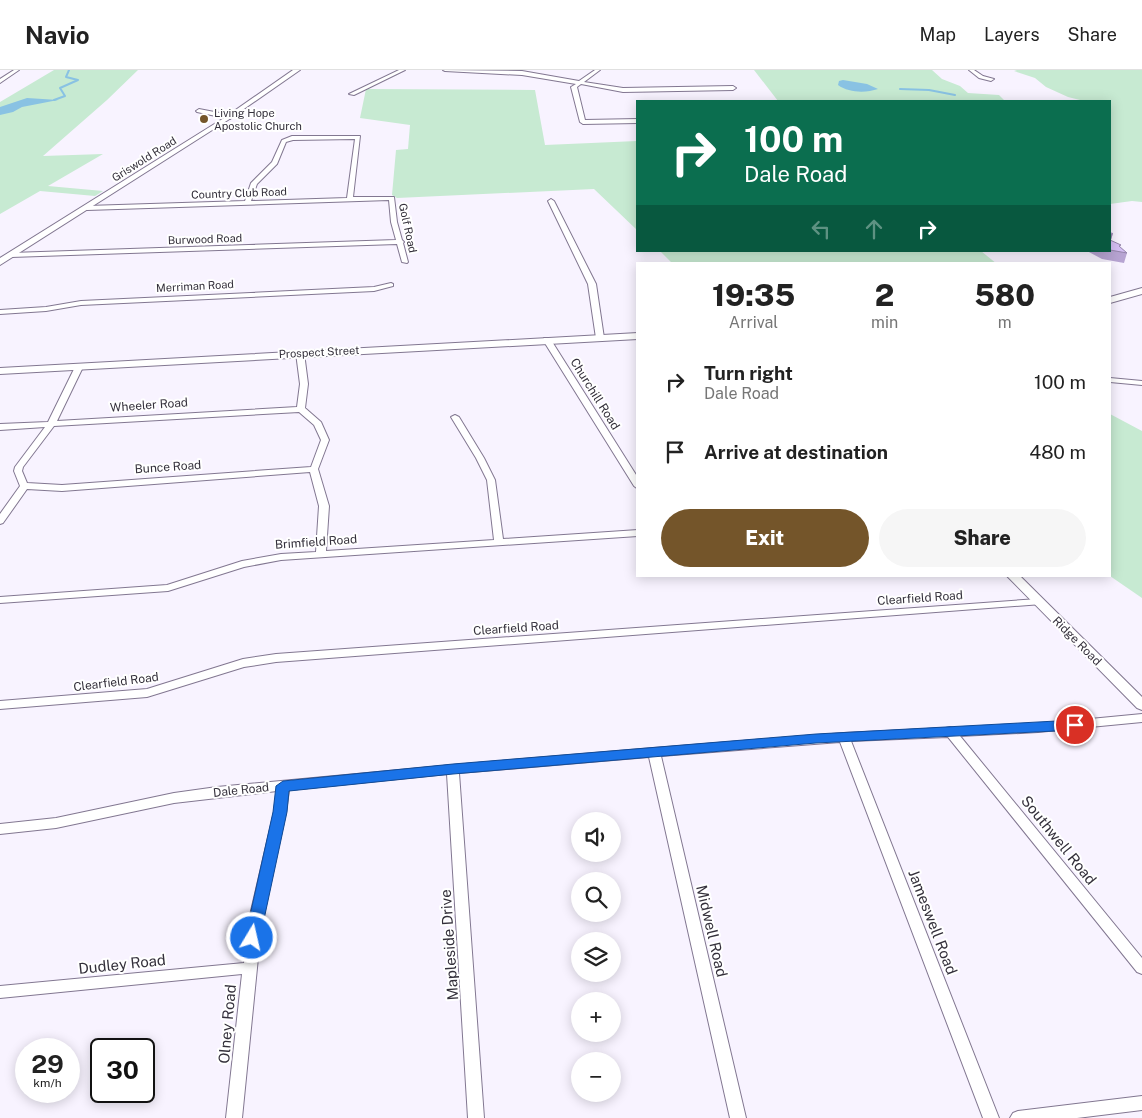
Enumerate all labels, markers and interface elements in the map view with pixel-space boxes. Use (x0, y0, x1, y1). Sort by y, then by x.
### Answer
text: Navio (25, 21, 90, 49)
text: Map (920, 24, 956, 45)
text: Layers (984, 24, 1040, 45)
text: Share (1068, 24, 1117, 45)
place label: Living Hope Apostolic Church (214, 107, 302, 132)
marker: Living Hope Apostolic Church (198, 113, 210, 125)
text: 100 m (744, 119, 843, 160)
icon: right (661, 120, 726, 185)
street label: Griswold Road (110, 134, 178, 184)
text: Dale Road (744, 161, 847, 187)
street label: Country Club Road (191, 185, 287, 201)
street label: Golf Road (397, 202, 419, 254)
icon: left (807, 215, 835, 243)
icon: ahead (860, 215, 888, 243)
icon: right (913, 215, 941, 243)
street label: Burwood Road (168, 232, 242, 246)
text: 19:35 (712, 277, 795, 313)
text: 2 (875, 277, 894, 313)
text: 580 (974, 277, 1035, 313)
street label: Merriman Road (156, 278, 234, 294)
text: Arrival (729, 313, 778, 332)
text: min (871, 313, 898, 332)
text: m (998, 313, 1012, 332)
street label: Prospect Street (278, 344, 360, 360)
street label: Churchill Road (567, 356, 623, 432)
text: Turn right (704, 362, 793, 384)
icon: right (661, 368, 689, 396)
text: 100 m (1034, 371, 1086, 393)
text: Dale Road (704, 384, 779, 403)
street label: Wheeler Road (110, 395, 188, 415)
icon: arrive (661, 438, 689, 466)
text: Arrive at destination (704, 441, 888, 463)
text: 480 m (1029, 441, 1086, 463)
street label: Bunce Road (134, 458, 202, 476)
button: Exit (661, 509, 869, 567)
button: Share (879, 509, 1086, 567)
street label: Brimfield Road (274, 532, 358, 552)
street label: Clearfield Road (877, 588, 963, 608)
street label: Ridge Road (1050, 614, 1104, 668)
street label: Clearfield Road (473, 618, 559, 638)
street label: Clearfield Road (73, 670, 159, 694)
pin (1054, 704, 1096, 746)
icon: arrive (1061, 711, 1089, 739)
street label: Dale Road (212, 780, 270, 800)
street label: Southwell Road (1018, 792, 1100, 888)
map controls (571, 812, 621, 1102)
button: sound (571, 812, 621, 862)
street label: Jameswell Road (905, 867, 961, 977)
button: search (571, 872, 621, 922)
street label: Midwell Road (693, 883, 731, 979)
street label: Mapleside Drive (437, 889, 461, 1001)
position arrow (225, 911, 277, 963)
button: layers (571, 932, 621, 982)
street label: Dudley Road (77, 951, 167, 977)
street label: Olney Road (215, 984, 239, 1064)
button: + (571, 992, 621, 1042)
speed limit sign: 30 (90, 1038, 155, 1103)
text: 29 (31, 1049, 64, 1079)
button: − (571, 1052, 621, 1102)
text: km/h (33, 1076, 62, 1090)

